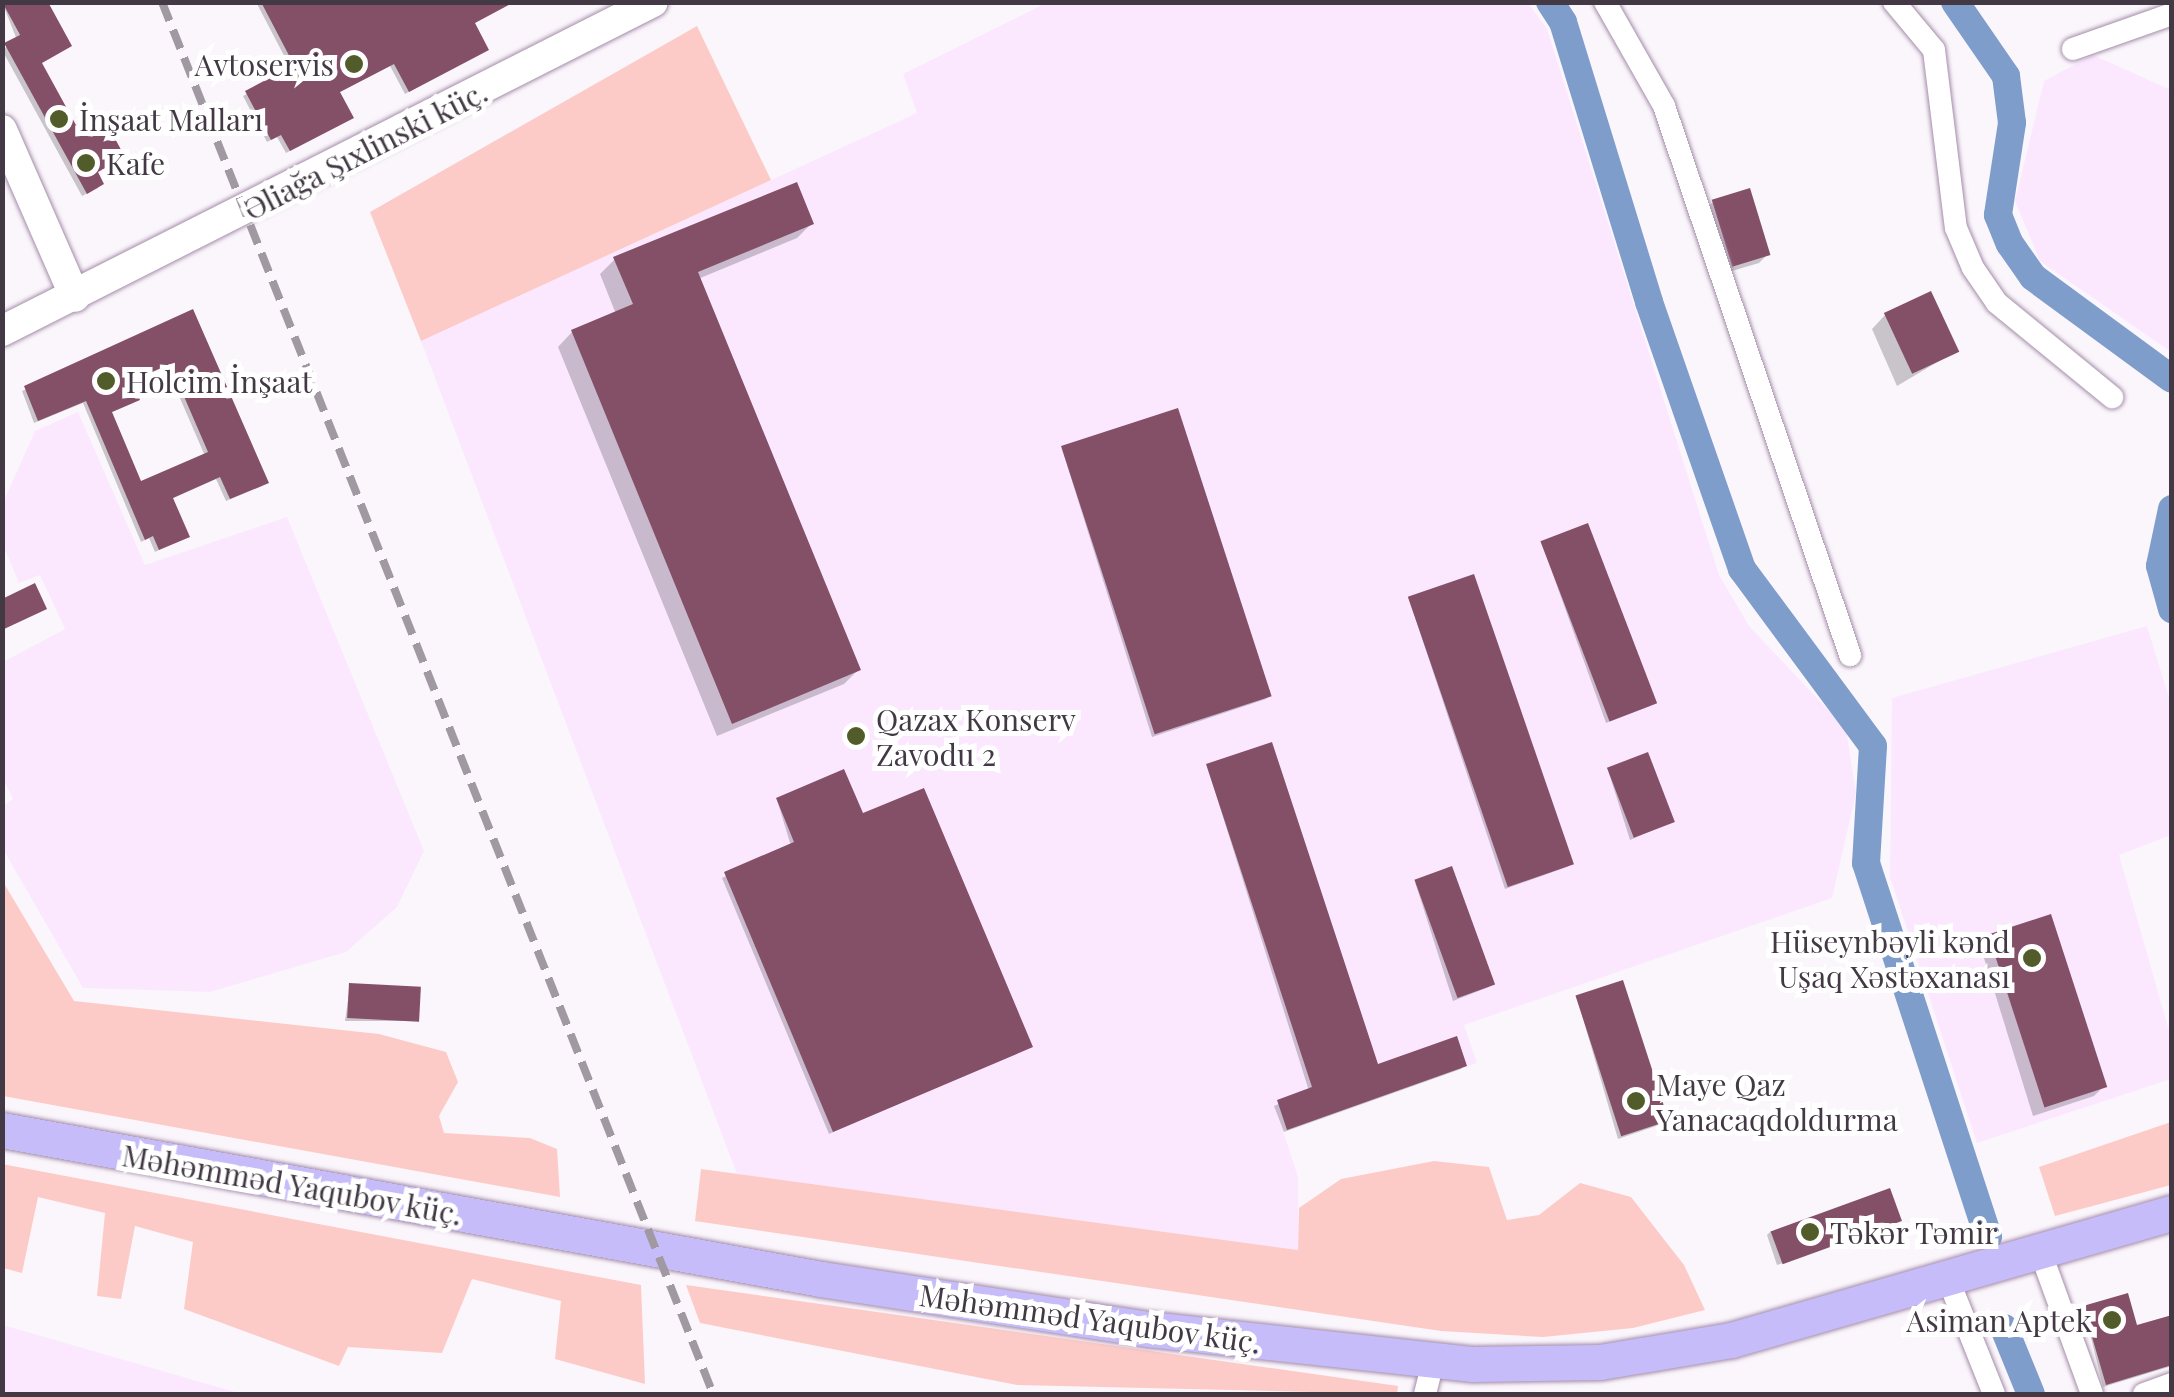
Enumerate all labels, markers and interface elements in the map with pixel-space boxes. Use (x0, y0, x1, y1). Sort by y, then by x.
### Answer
place label: Avtoservis (195, 46, 334, 82)
marker: Avtoservis (343, 53, 365, 75)
street label: Əliağa Şıxlinski küç. (237, 73, 493, 227)
place label: İnşaat Malları (79, 101, 264, 137)
marker: İnşaat Malları (48, 108, 70, 130)
place label: Kafe (106, 145, 165, 181)
marker: Kafe (75, 152, 97, 174)
place label: Holcim İnşaat (126, 363, 312, 399)
marker: Holcim İnşaat (95, 370, 117, 392)
place label: Qazax Konserv Zavodu 2 (876, 701, 1076, 772)
marker: Qazax Konserv Zavodu 2 (845, 725, 867, 747)
place label: Hüseynbəyli kənd Uşaq Xəstəxanası (1769, 923, 2010, 994)
marker: Hüseynbəyli kənd Uşaq Xəstəxanası (2019, 945, 2045, 971)
place label: Maye Qaz Yanacaqdoldurma (1656, 1066, 1898, 1136)
marker: Maye Qaz Yanacaqdoldurma (1625, 1090, 1647, 1112)
street label: Məhəmməd Yaqubov küç. (118, 1136, 466, 1232)
place label: Təkər Təmir (1830, 1214, 1999, 1250)
marker: Təkər Təmir (1799, 1221, 1821, 1243)
street label: Məhəmməd Yaqubov küç. (916, 1276, 1264, 1360)
place label: Asiman Aptek (1905, 1302, 2092, 1338)
marker: Asiman Aptek (2101, 1309, 2123, 1331)

